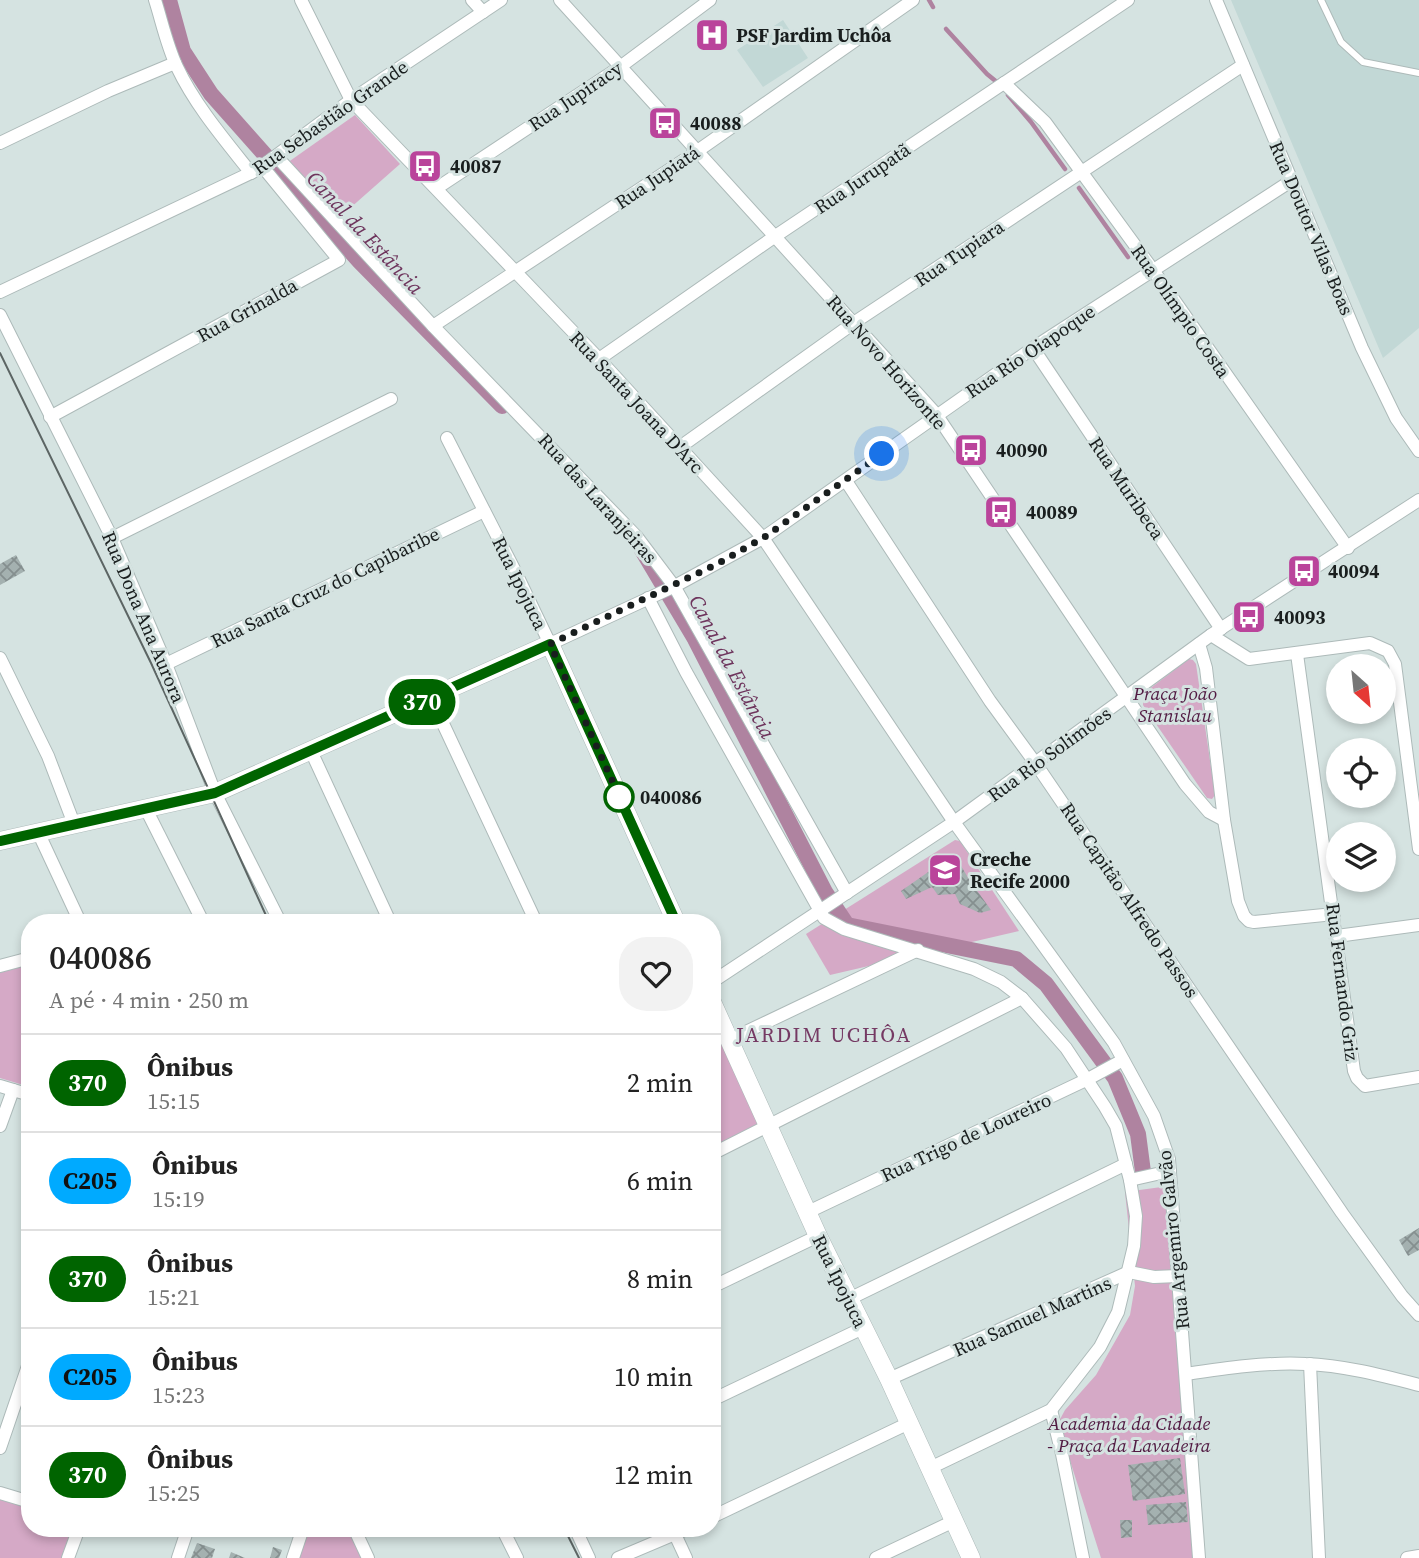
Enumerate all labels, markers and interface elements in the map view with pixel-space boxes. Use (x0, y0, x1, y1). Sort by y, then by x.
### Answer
hospital icon: PSF Jardim Uchôa (693, 16, 731, 54)
place label: PSF Jardim Uchôa (736, 22, 892, 48)
street label: Rua Sebastião Grande (247, 54, 413, 180)
street label: Rua Jupiracy (523, 55, 627, 137)
bus stop icon: 40088 (646, 104, 684, 142)
place label: 40088 (690, 110, 742, 136)
street label: Rua Jurupatã (809, 136, 915, 220)
street label: Rua Doutor Vilas Boas (1264, 137, 1360, 319)
street label: Rua Jupiatá (610, 139, 705, 215)
bus stop icon: 40087 (406, 147, 444, 185)
place label: 40087 (450, 153, 502, 179)
water label: Canal da Estância (300, 165, 430, 301)
street label: Rua Tupiara (909, 213, 1009, 292)
street label: Rua Olímpio Costa (1125, 239, 1237, 383)
street label: Rua Grinalda (192, 272, 302, 348)
street label: Rua Novo Horizonte (821, 289, 953, 435)
street label: Rua Rio Oiapoque (960, 298, 1100, 404)
street label: Rua Santa Joana D'Arc (564, 325, 710, 479)
street label: Rua das Laranjeiras (533, 427, 663, 569)
bus stop icon: 40090 (952, 431, 990, 469)
street label: Rua Muribeca (1083, 432, 1171, 545)
your location (864, 436, 899, 471)
place label: 40090 (996, 437, 1048, 463)
bus stop icon: 40089 (982, 493, 1020, 531)
place label: 40089 (1026, 499, 1078, 525)
street label: Rua Santa Cruz do Capibaribe (206, 520, 444, 654)
street label: Rua Dona Ana Aurora (96, 527, 192, 707)
street label: Rua Ipojuca (486, 532, 554, 634)
bus stop icon: 40094 (1285, 552, 1323, 590)
place label: 40094 (1328, 558, 1380, 584)
water label: Canal da Estância (682, 590, 783, 744)
bus stop icon: 40093 (1230, 598, 1268, 636)
place label: 40093 (1274, 604, 1326, 630)
north arrow (1326, 654, 1396, 724)
map controls (1326, 654, 1396, 892)
line badge: 370 (382, 679, 462, 725)
park label: Praça João Stanislau (1132, 680, 1217, 728)
text: 370 (402, 685, 442, 718)
street label: Rua Rio Solimões (982, 700, 1116, 808)
button: locate (1326, 738, 1396, 808)
marker: 040086 (604, 782, 634, 812)
place label: 040086 (640, 784, 702, 810)
street label: Rua Capitão Alfredo Passos (1055, 797, 1205, 1003)
button: layers (1326, 822, 1396, 892)
place label: Creche Recife 2000 (970, 846, 1070, 894)
school or university icon: Creche Recife 2000 (926, 851, 964, 889)
street label: Rua Fernando Griz (1320, 902, 1366, 1063)
text: 040086 (49, 935, 152, 980)
button: heart (619, 937, 693, 1011)
text: A pé · 4 min · 250 m (49, 984, 249, 1016)
district label: JARDIM UCHÔA (735, 1020, 912, 1049)
text: Ônibus (147, 1049, 233, 1085)
text: 2 min (627, 1065, 693, 1101)
text: 370 (68, 1066, 107, 1099)
text: 15:15 (147, 1085, 200, 1117)
street label: Rua Trigo de Loureiro (877, 1086, 1055, 1188)
text: Ônibus (152, 1147, 238, 1183)
street label: Rua Argemiro Galvão (1151, 1149, 1195, 1331)
text: 6 min (627, 1163, 693, 1199)
text: C205 (63, 1164, 117, 1197)
text: 15:19 (152, 1183, 205, 1215)
street label: Rua Ipojuca (806, 1230, 874, 1332)
text: Ônibus (147, 1245, 233, 1281)
text: 8 min (627, 1261, 693, 1297)
text: 370 (68, 1262, 107, 1295)
street label: Rua Samuel Martins (949, 1269, 1115, 1363)
text: 15:21 (147, 1281, 200, 1313)
text: Ônibus (152, 1343, 238, 1379)
text: 10 min (614, 1359, 693, 1395)
text: C205 (63, 1360, 117, 1393)
text: 15:23 (152, 1379, 205, 1411)
park label: Academia da Cidade - Praça da Lavadeira (1047, 1410, 1211, 1458)
text: Ônibus (147, 1441, 233, 1477)
text: 12 min (614, 1457, 693, 1493)
text: 370 (68, 1458, 107, 1491)
text: 15:25 (147, 1477, 200, 1509)

